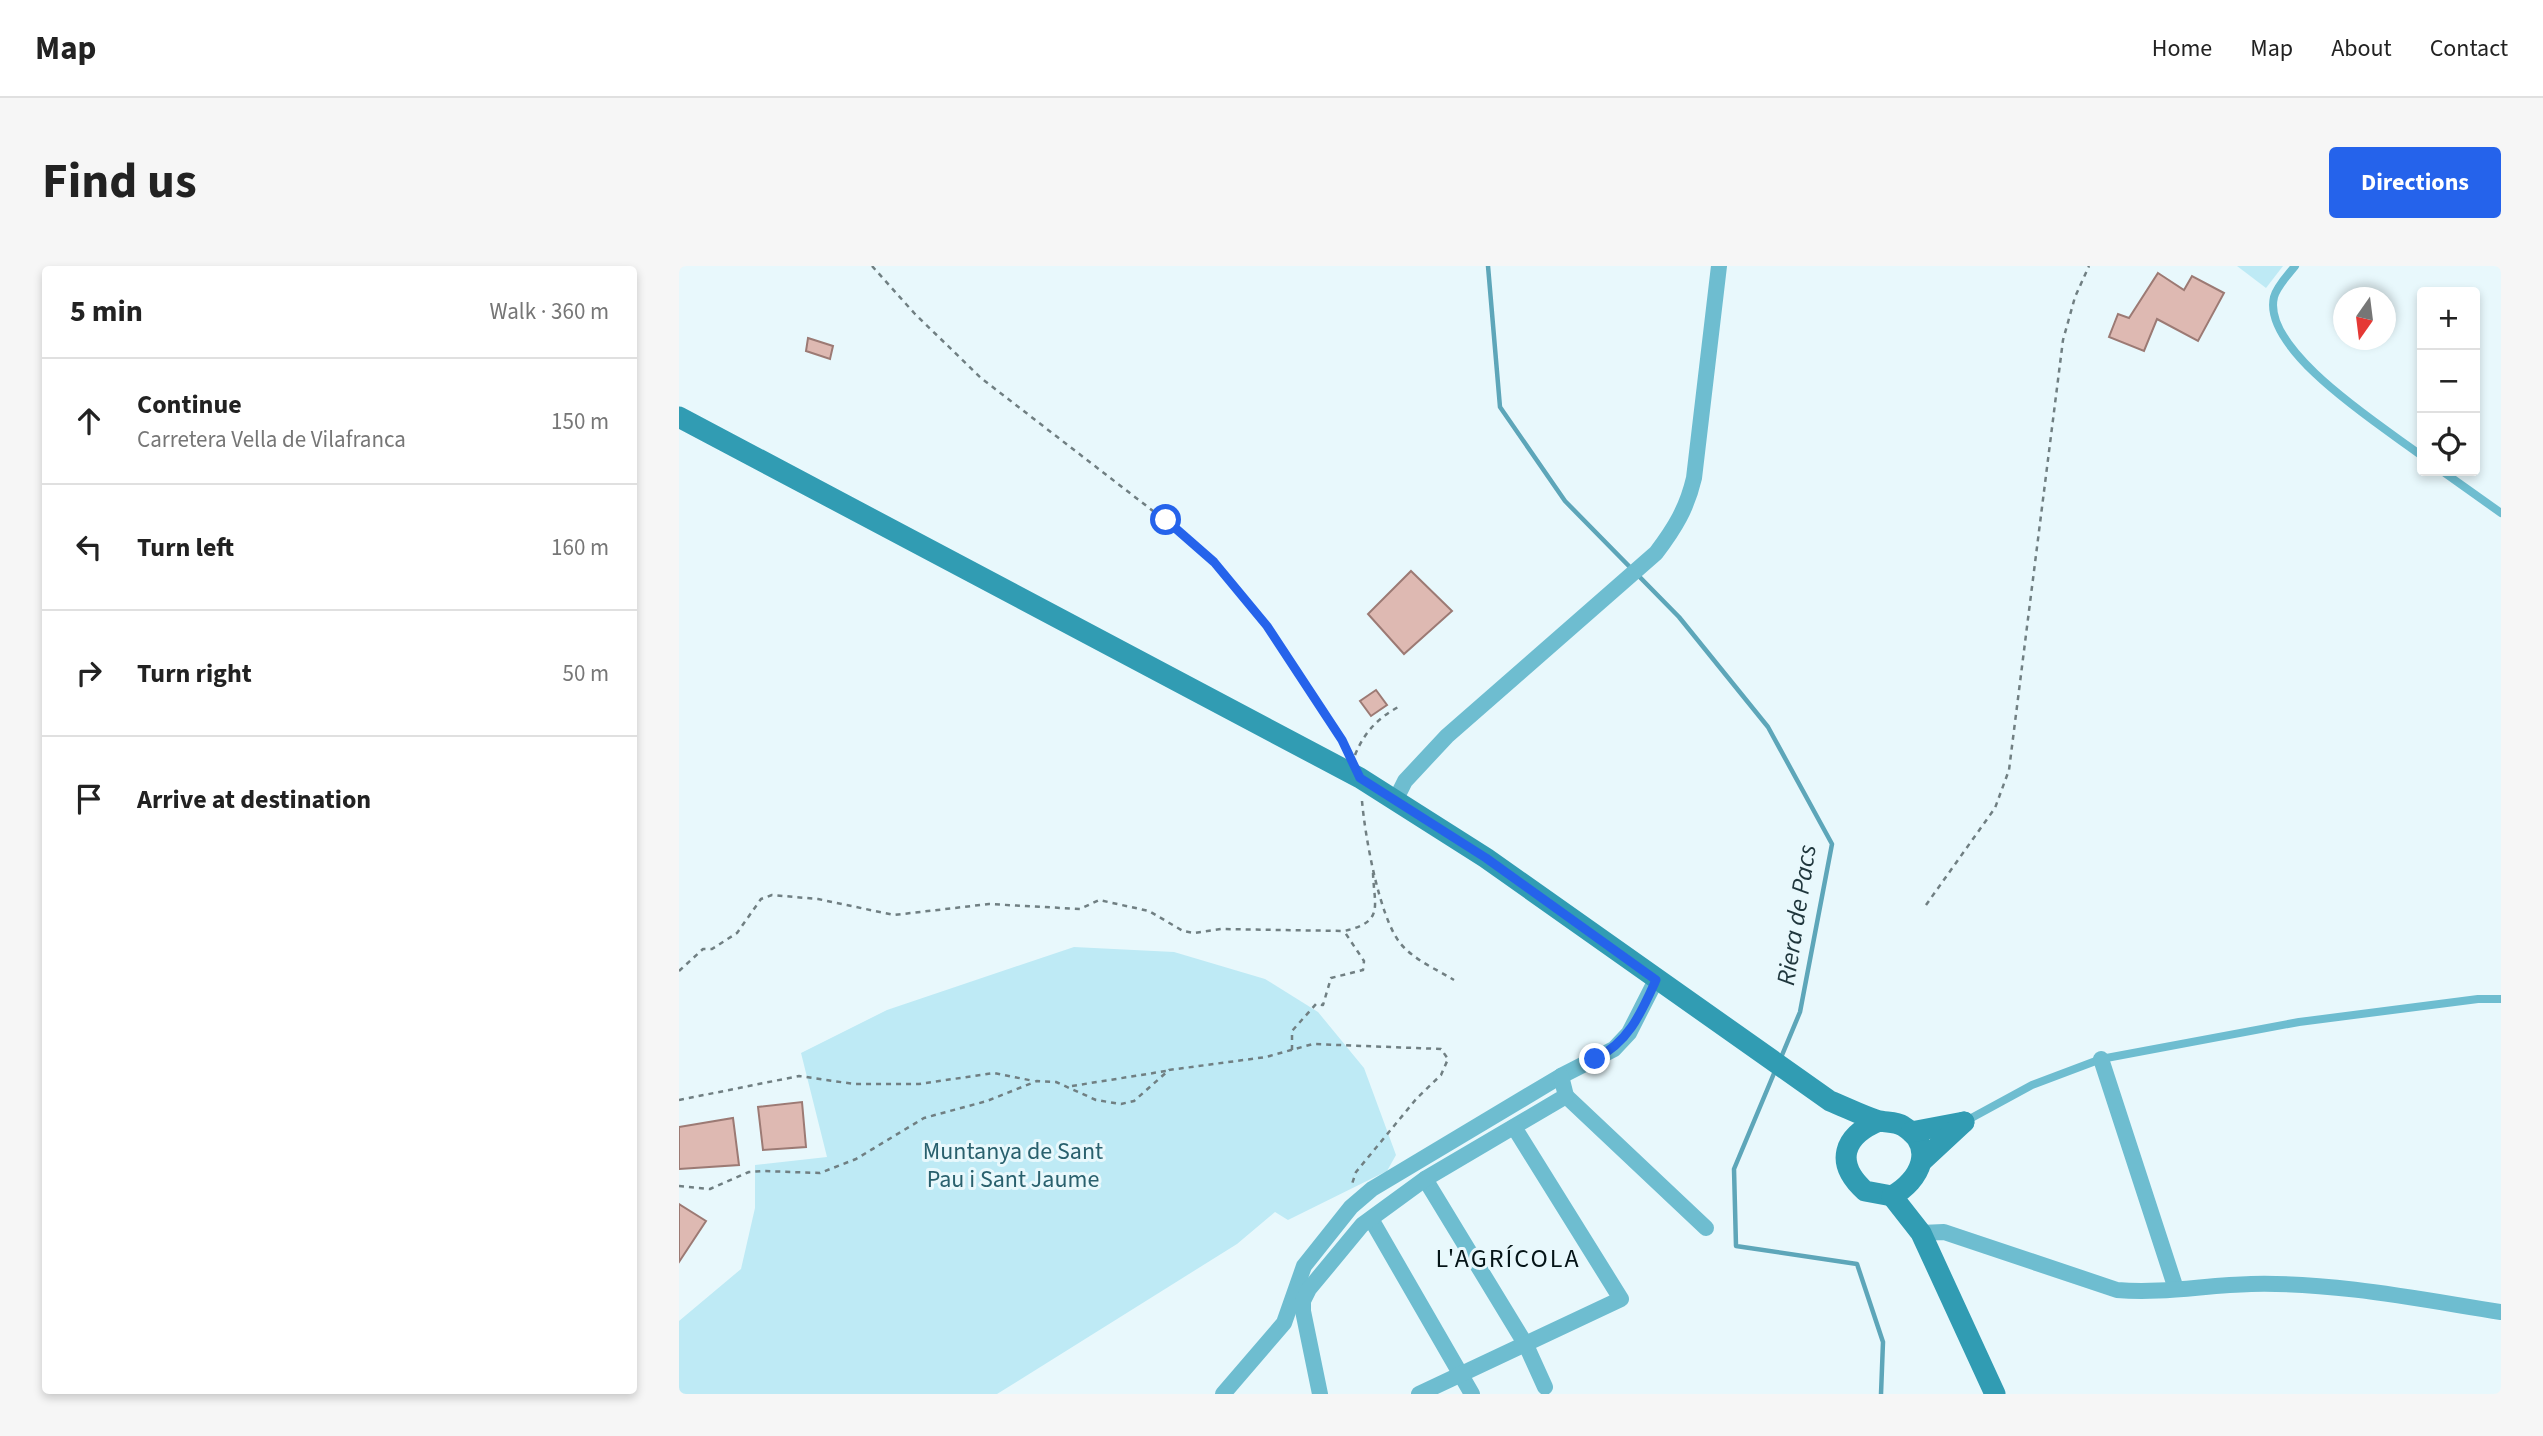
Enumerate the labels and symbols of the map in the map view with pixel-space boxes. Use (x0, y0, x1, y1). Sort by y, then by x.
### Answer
north arrow (2333, 287, 2396, 350)
route start (1150, 504, 1181, 535)
water label: Riera de Pacs (1767, 842, 1826, 988)
route end (1579, 1043, 1610, 1074)
park label: Muntanya de Sant Pau i Sant Jaume (923, 1134, 1103, 1197)
district label: L'AGRÍCOLA (1435, 1240, 1581, 1277)

